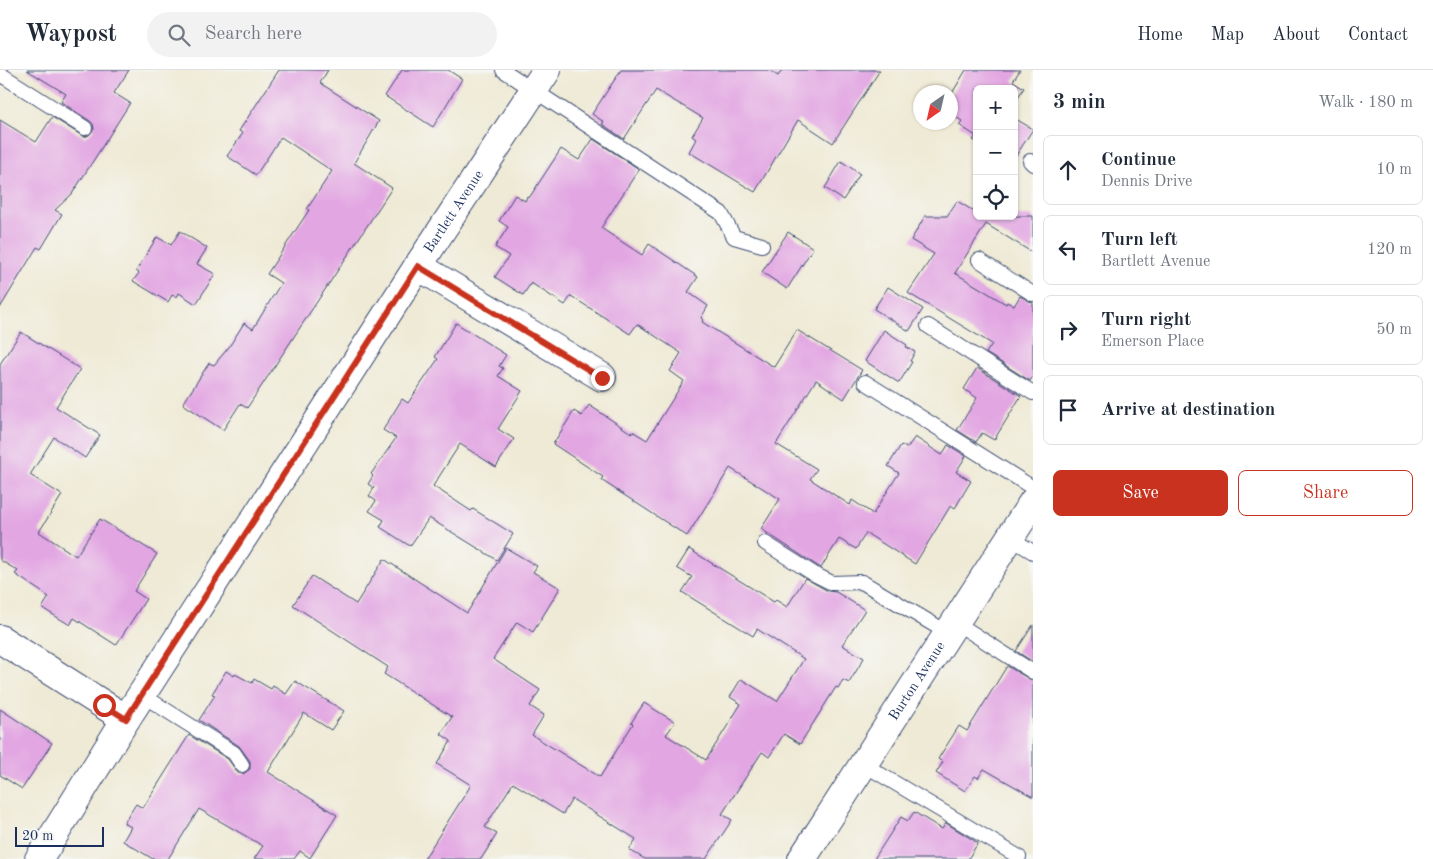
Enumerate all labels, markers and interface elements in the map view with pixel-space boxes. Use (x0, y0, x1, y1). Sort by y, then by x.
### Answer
search box (147, 12, 497, 57)
icon: search (165, 21, 193, 49)
text: Waypost (25, 23, 117, 47)
text: Search here (205, 25, 302, 44)
text: Home (1137, 26, 1183, 44)
text: Map (1211, 26, 1244, 44)
text: About (1272, 26, 1320, 44)
text: Contact (1348, 26, 1408, 44)
north arrow (913, 85, 958, 130)
map controls (973, 85, 1018, 220)
button: + (973, 85, 1018, 130)
text: 3 min (1053, 92, 1106, 113)
text: Walk · 180 m (1318, 95, 1413, 111)
button: − (973, 130, 1018, 175)
text: Continue (1101, 151, 1176, 170)
icon: ahead (1054, 156, 1082, 184)
text: 10 m (1376, 162, 1412, 178)
street label: Bartlett Avenue (422, 168, 486, 255)
text: Dennis Drive (1101, 174, 1192, 190)
button: locate (973, 175, 1018, 220)
text: Turn left (1101, 231, 1178, 250)
icon: left (1054, 236, 1082, 264)
text: 120 m (1367, 242, 1412, 258)
text: Bartlett Avenue (1101, 254, 1210, 270)
text: Turn right (1101, 311, 1191, 330)
icon: right (1054, 316, 1082, 344)
text: 50 m (1376, 322, 1412, 338)
text: Emerson Place (1101, 334, 1204, 350)
route end (591, 367, 614, 390)
icon: arrive (1054, 396, 1082, 424)
text: Arrive at destination (1101, 401, 1275, 420)
button: Save (1053, 470, 1228, 516)
button: Share (1238, 470, 1413, 516)
street label: Burton Avenue (887, 639, 948, 723)
route start (93, 694, 116, 717)
scale bar (15, 824, 104, 847)
text: 20 m (22, 829, 53, 843)

